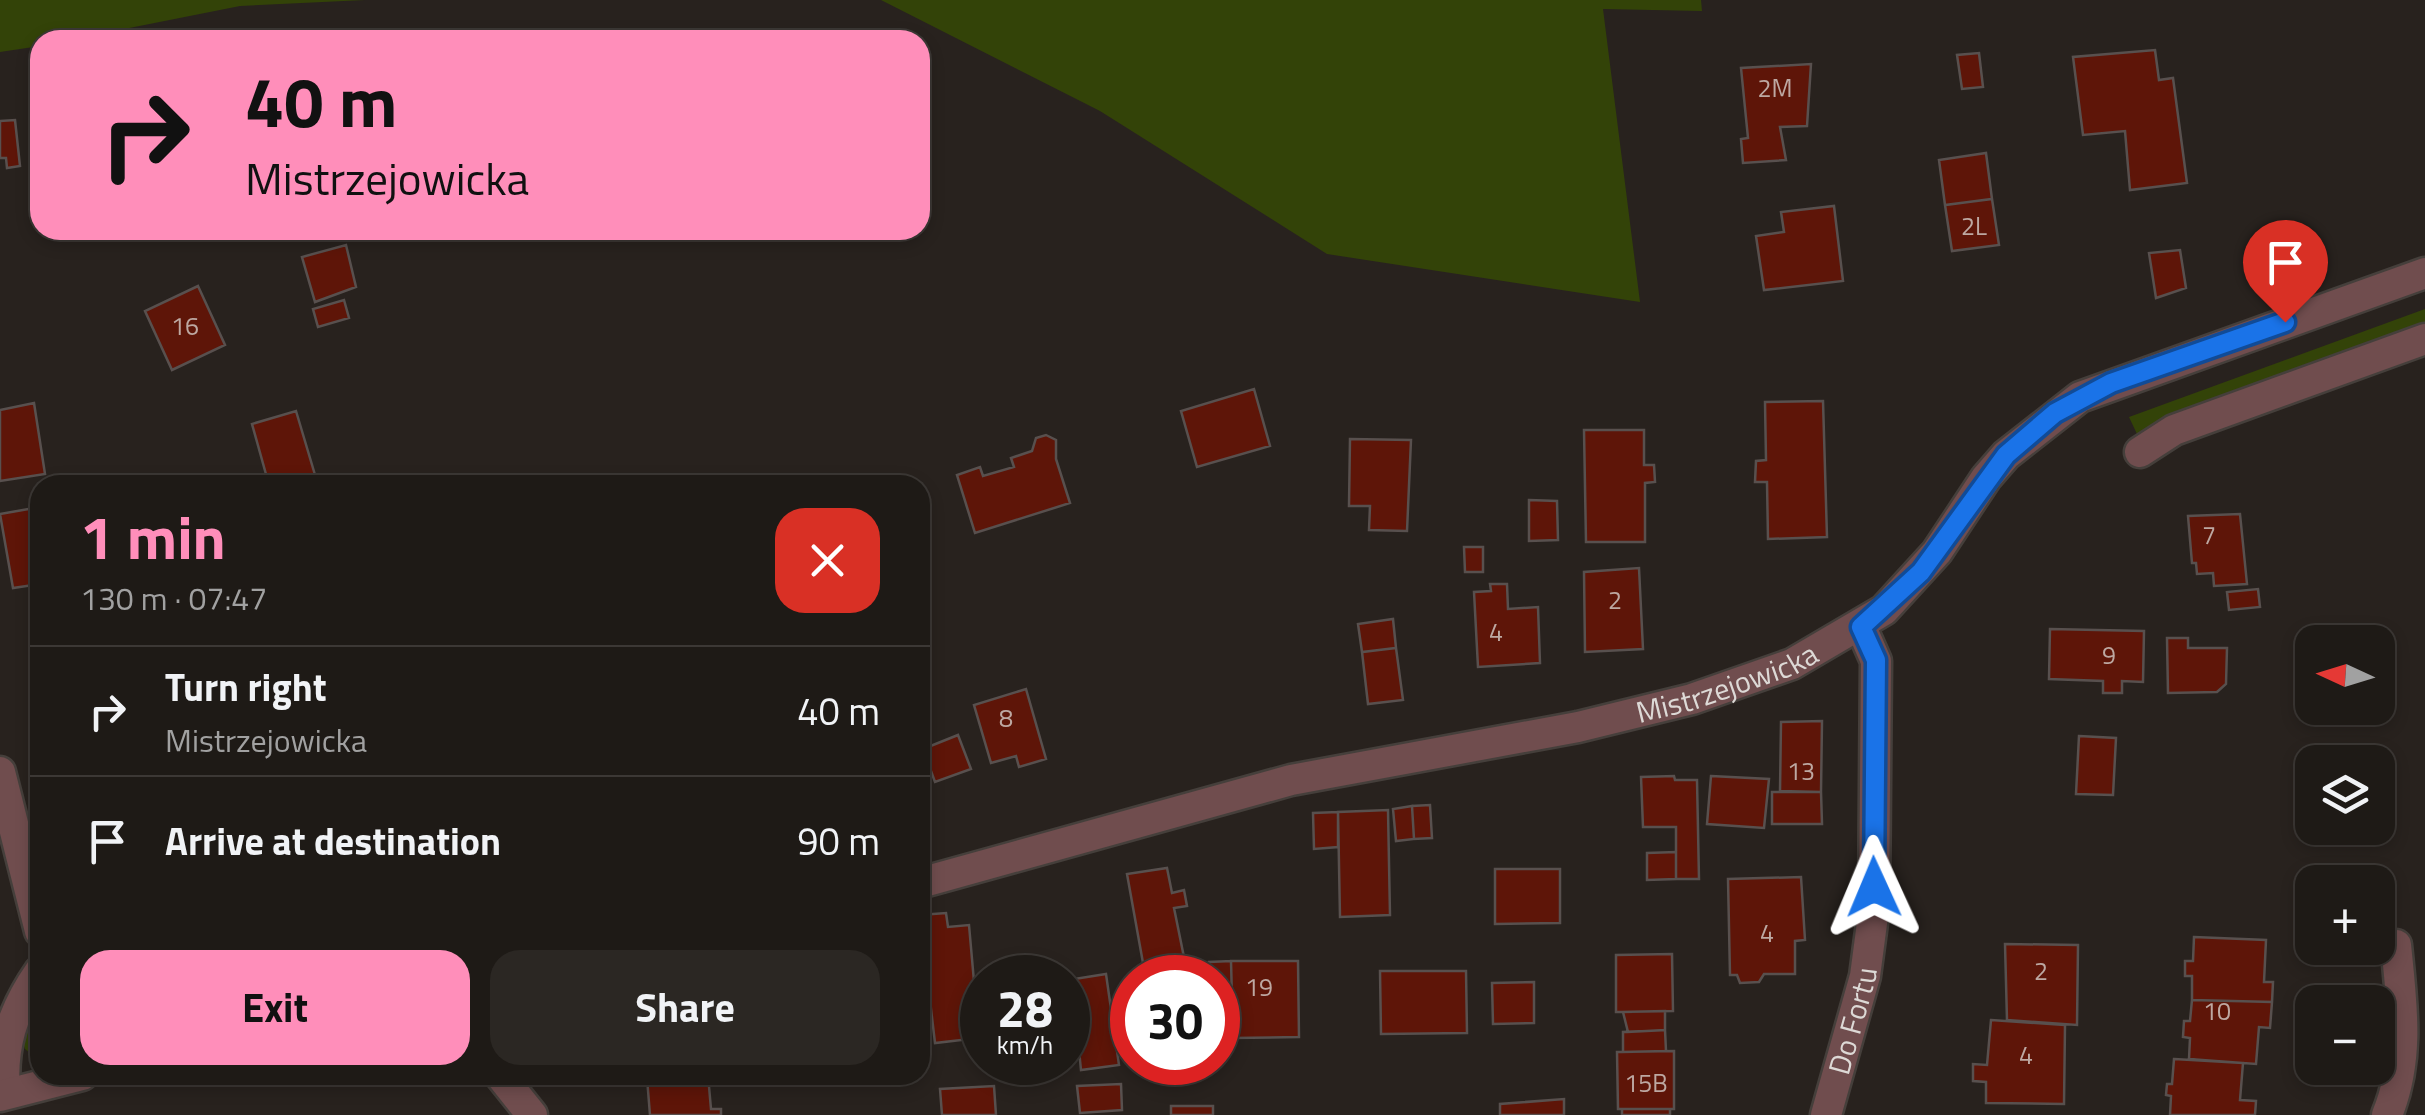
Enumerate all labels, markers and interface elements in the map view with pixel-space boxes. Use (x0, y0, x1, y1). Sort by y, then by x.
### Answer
text: 40 m (245, 48, 398, 154)
house number: 2M (1757, 69, 1793, 107)
icon: right (80, 70, 210, 200)
text: Mistrzejowicka (245, 144, 529, 212)
house number: 2L (1961, 207, 1987, 245)
pin (2243, 220, 2328, 323)
icon: arrive (2258, 235, 2313, 290)
house number: 16 (171, 307, 199, 345)
text: 1 min (80, 491, 226, 582)
button: close (775, 508, 880, 613)
house number: 7 (2202, 516, 2216, 554)
text: 130 m · 07:47 (80, 574, 267, 622)
house number: 2 (1608, 581, 1622, 619)
house number: 4 (1489, 613, 1503, 651)
north arrow (2295, 625, 2395, 725)
map controls (2295, 625, 2395, 1085)
street label: Mistrzejowicka (1631, 631, 1827, 735)
house number: 9 (2102, 636, 2116, 674)
text: Turn right (165, 658, 327, 716)
text: 40 m (797, 682, 880, 740)
icon: right (80, 684, 135, 739)
house number: 8 (999, 699, 1013, 737)
text: Mistrzejowicka (165, 716, 367, 764)
button: layers (2295, 745, 2395, 845)
house number: 13 (1787, 752, 1815, 790)
text: Arrive at destination (165, 812, 501, 870)
text: 90 m (797, 812, 880, 870)
icon: arrive (80, 814, 135, 869)
position arrow (1822, 835, 1926, 939)
button: + (2295, 865, 2395, 965)
house number: 4 (1760, 914, 1774, 952)
button: Exit (80, 950, 470, 1065)
button: Share (490, 950, 880, 1065)
house number: 2 (2034, 952, 2048, 990)
speed limit sign: 30 (1110, 955, 1240, 1085)
street label: Do Fortu (1816, 965, 1889, 1080)
house number: 19 (1245, 968, 1273, 1006)
text: 28 (997, 970, 1053, 1046)
button: − (2295, 985, 2395, 1085)
house number: 10 (2203, 992, 2231, 1030)
text: km/h (997, 1026, 1053, 1064)
house number: 4 (2019, 1036, 2033, 1074)
house number: 15B (1624, 1064, 1668, 1102)

